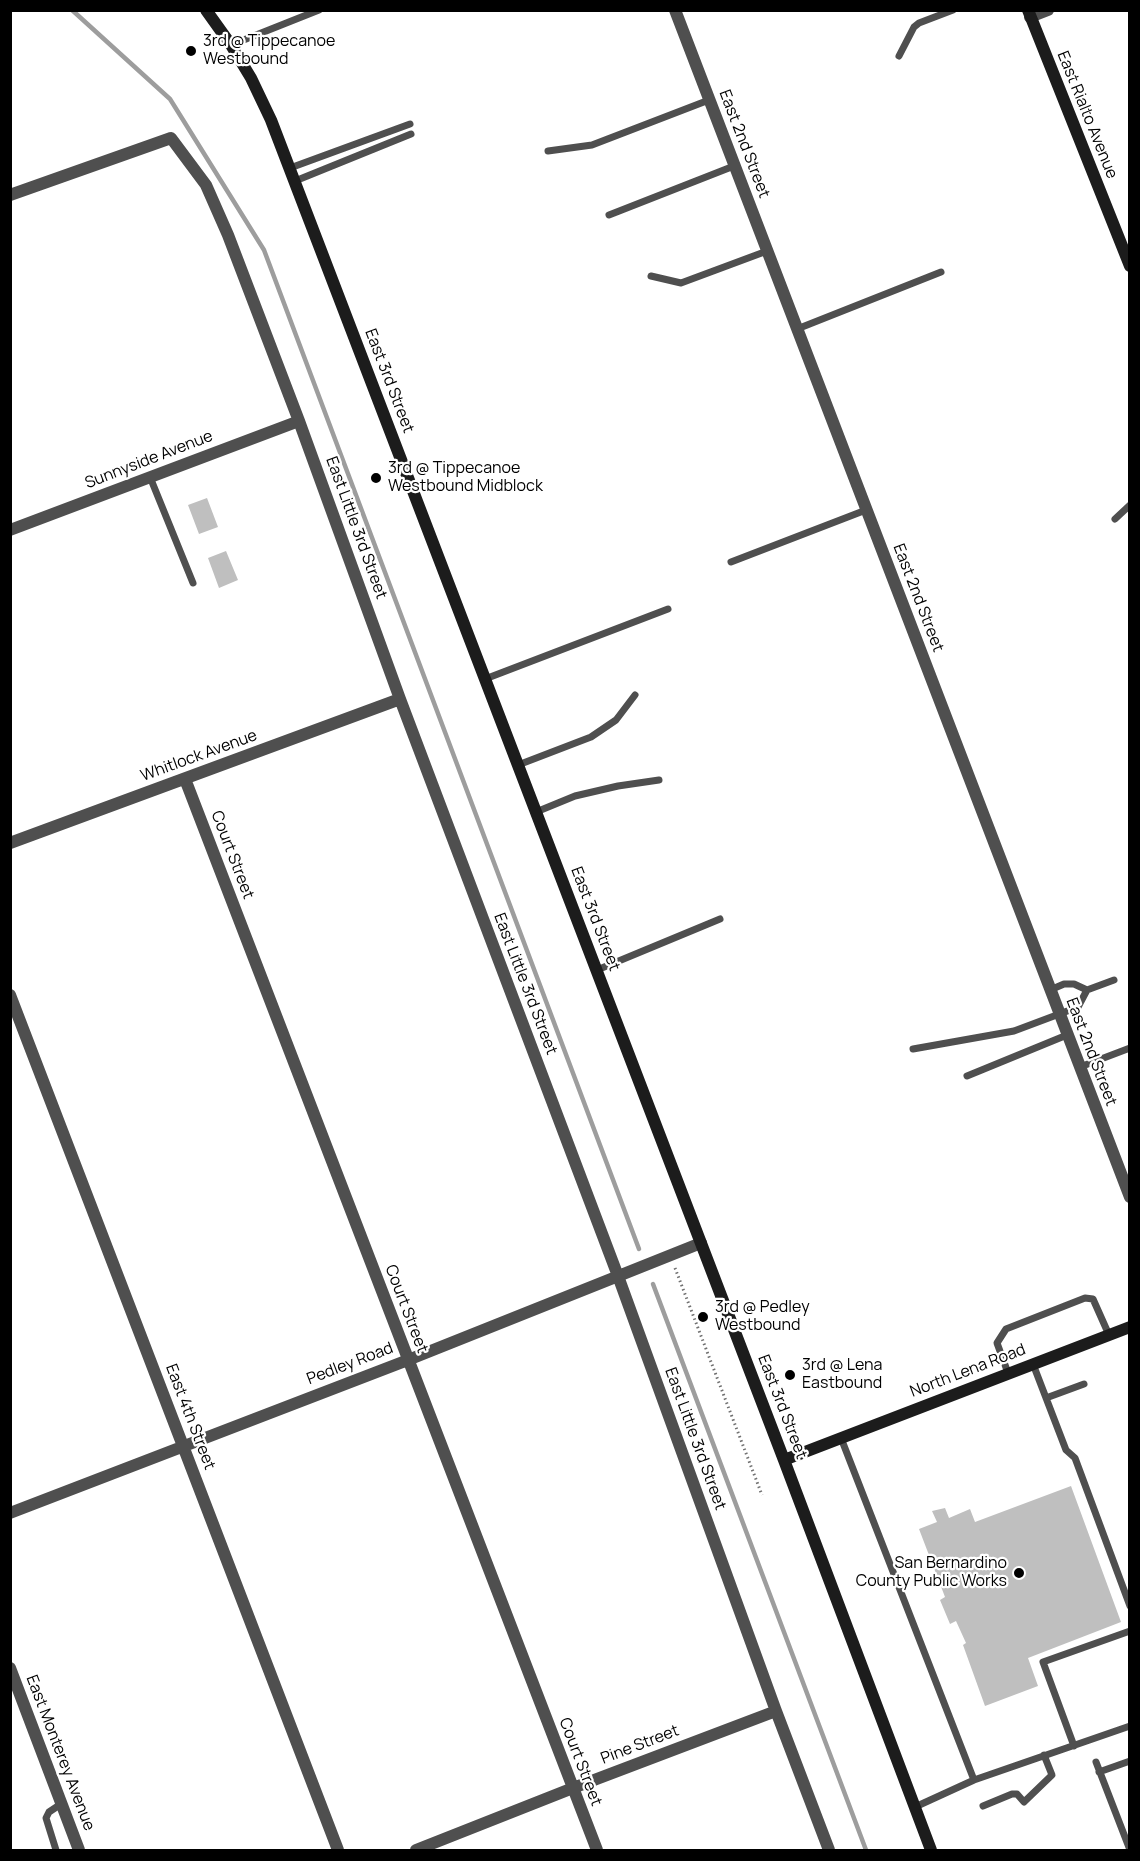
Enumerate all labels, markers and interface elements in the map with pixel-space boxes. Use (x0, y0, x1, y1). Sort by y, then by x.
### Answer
place label: 3rd @ Tippecanoe Westbound (203, 32, 335, 70)
marker: 3rd @ Tippecanoe Westbound (184, 44, 198, 58)
street label: East Rialto Avenue (1053, 48, 1121, 182)
street label: East 2nd Street (715, 87, 773, 201)
street label: East 3rd Street (360, 326, 418, 436)
street label: Sunnyside Avenue (82, 427, 216, 493)
street label: East Little 3rd Street (321, 454, 391, 602)
place label: 3rd @ Tippecanoe Westbound Midblock (388, 459, 543, 497)
marker: 3rd @ Tippecanoe Westbound Midblock (369, 471, 383, 485)
street label: East 2nd Street (889, 541, 947, 655)
street label: Whitlock Avenue (138, 726, 260, 786)
street label: Court Street (206, 808, 258, 902)
street label: East 3rd Street (566, 864, 624, 974)
street label: East Little 3rd Street (489, 910, 561, 1058)
street label: East 2nd Street (1062, 995, 1120, 1109)
street label: Court Street (380, 1262, 432, 1356)
place label: 3rd @ Pedley Westbound (715, 1298, 810, 1336)
marker: 3rd @ Pedley Westbound (696, 1310, 710, 1324)
street label: Pedley Road (304, 1339, 396, 1389)
street label: North Lena Road (908, 1340, 1028, 1402)
street label: East 3rd Street (753, 1352, 811, 1462)
place label: 3rd @ Lena Eastbound (802, 1356, 882, 1394)
street label: East 4th Street (161, 1361, 219, 1473)
street label: East Little 3rd Street (660, 1365, 730, 1513)
marker: 3rd @ Lena Eastbound (783, 1368, 797, 1382)
place label: San Bernardino County Public Works (856, 1554, 1007, 1592)
marker: San Bernardino County Public Works (1012, 1566, 1026, 1580)
street label: East Monterey Avenue (21, 1672, 99, 1834)
street label: Court Street (554, 1715, 606, 1809)
street label: Pine Street (598, 1721, 682, 1769)

